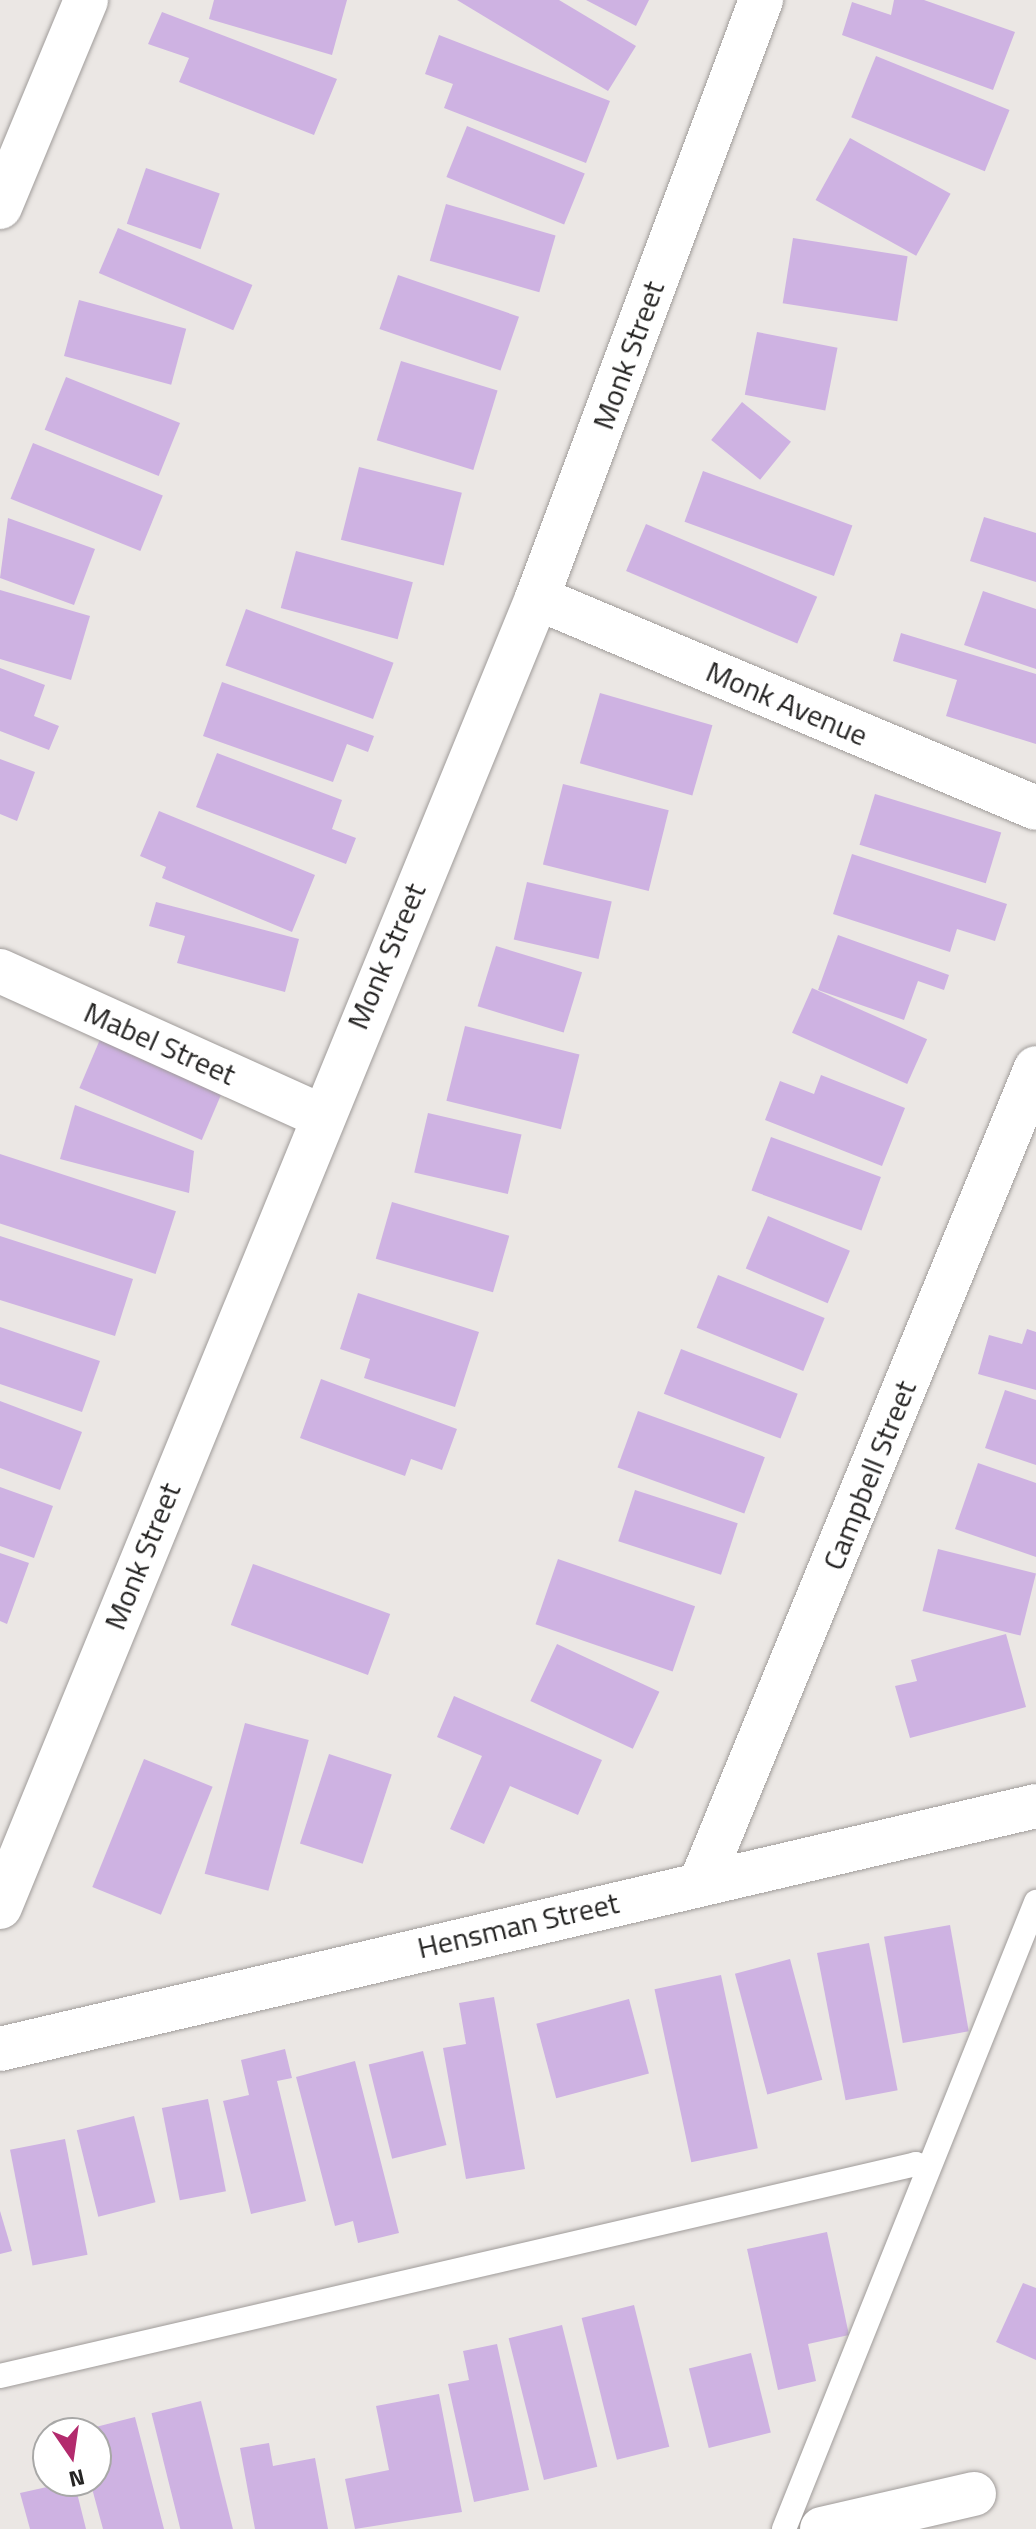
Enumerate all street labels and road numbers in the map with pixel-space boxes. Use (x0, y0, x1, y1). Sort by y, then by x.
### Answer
street label: Monk Street (585, 276, 671, 434)
street label: Monk Avenue (701, 653, 873, 753)
street label: Monk Street (339, 877, 433, 1035)
street label: Mabel Street (79, 994, 241, 1092)
street label: Campbell Street (815, 1375, 923, 1575)
street label: Monk Street (96, 1477, 188, 1635)
street label: Hensman Street (414, 1884, 622, 1966)

